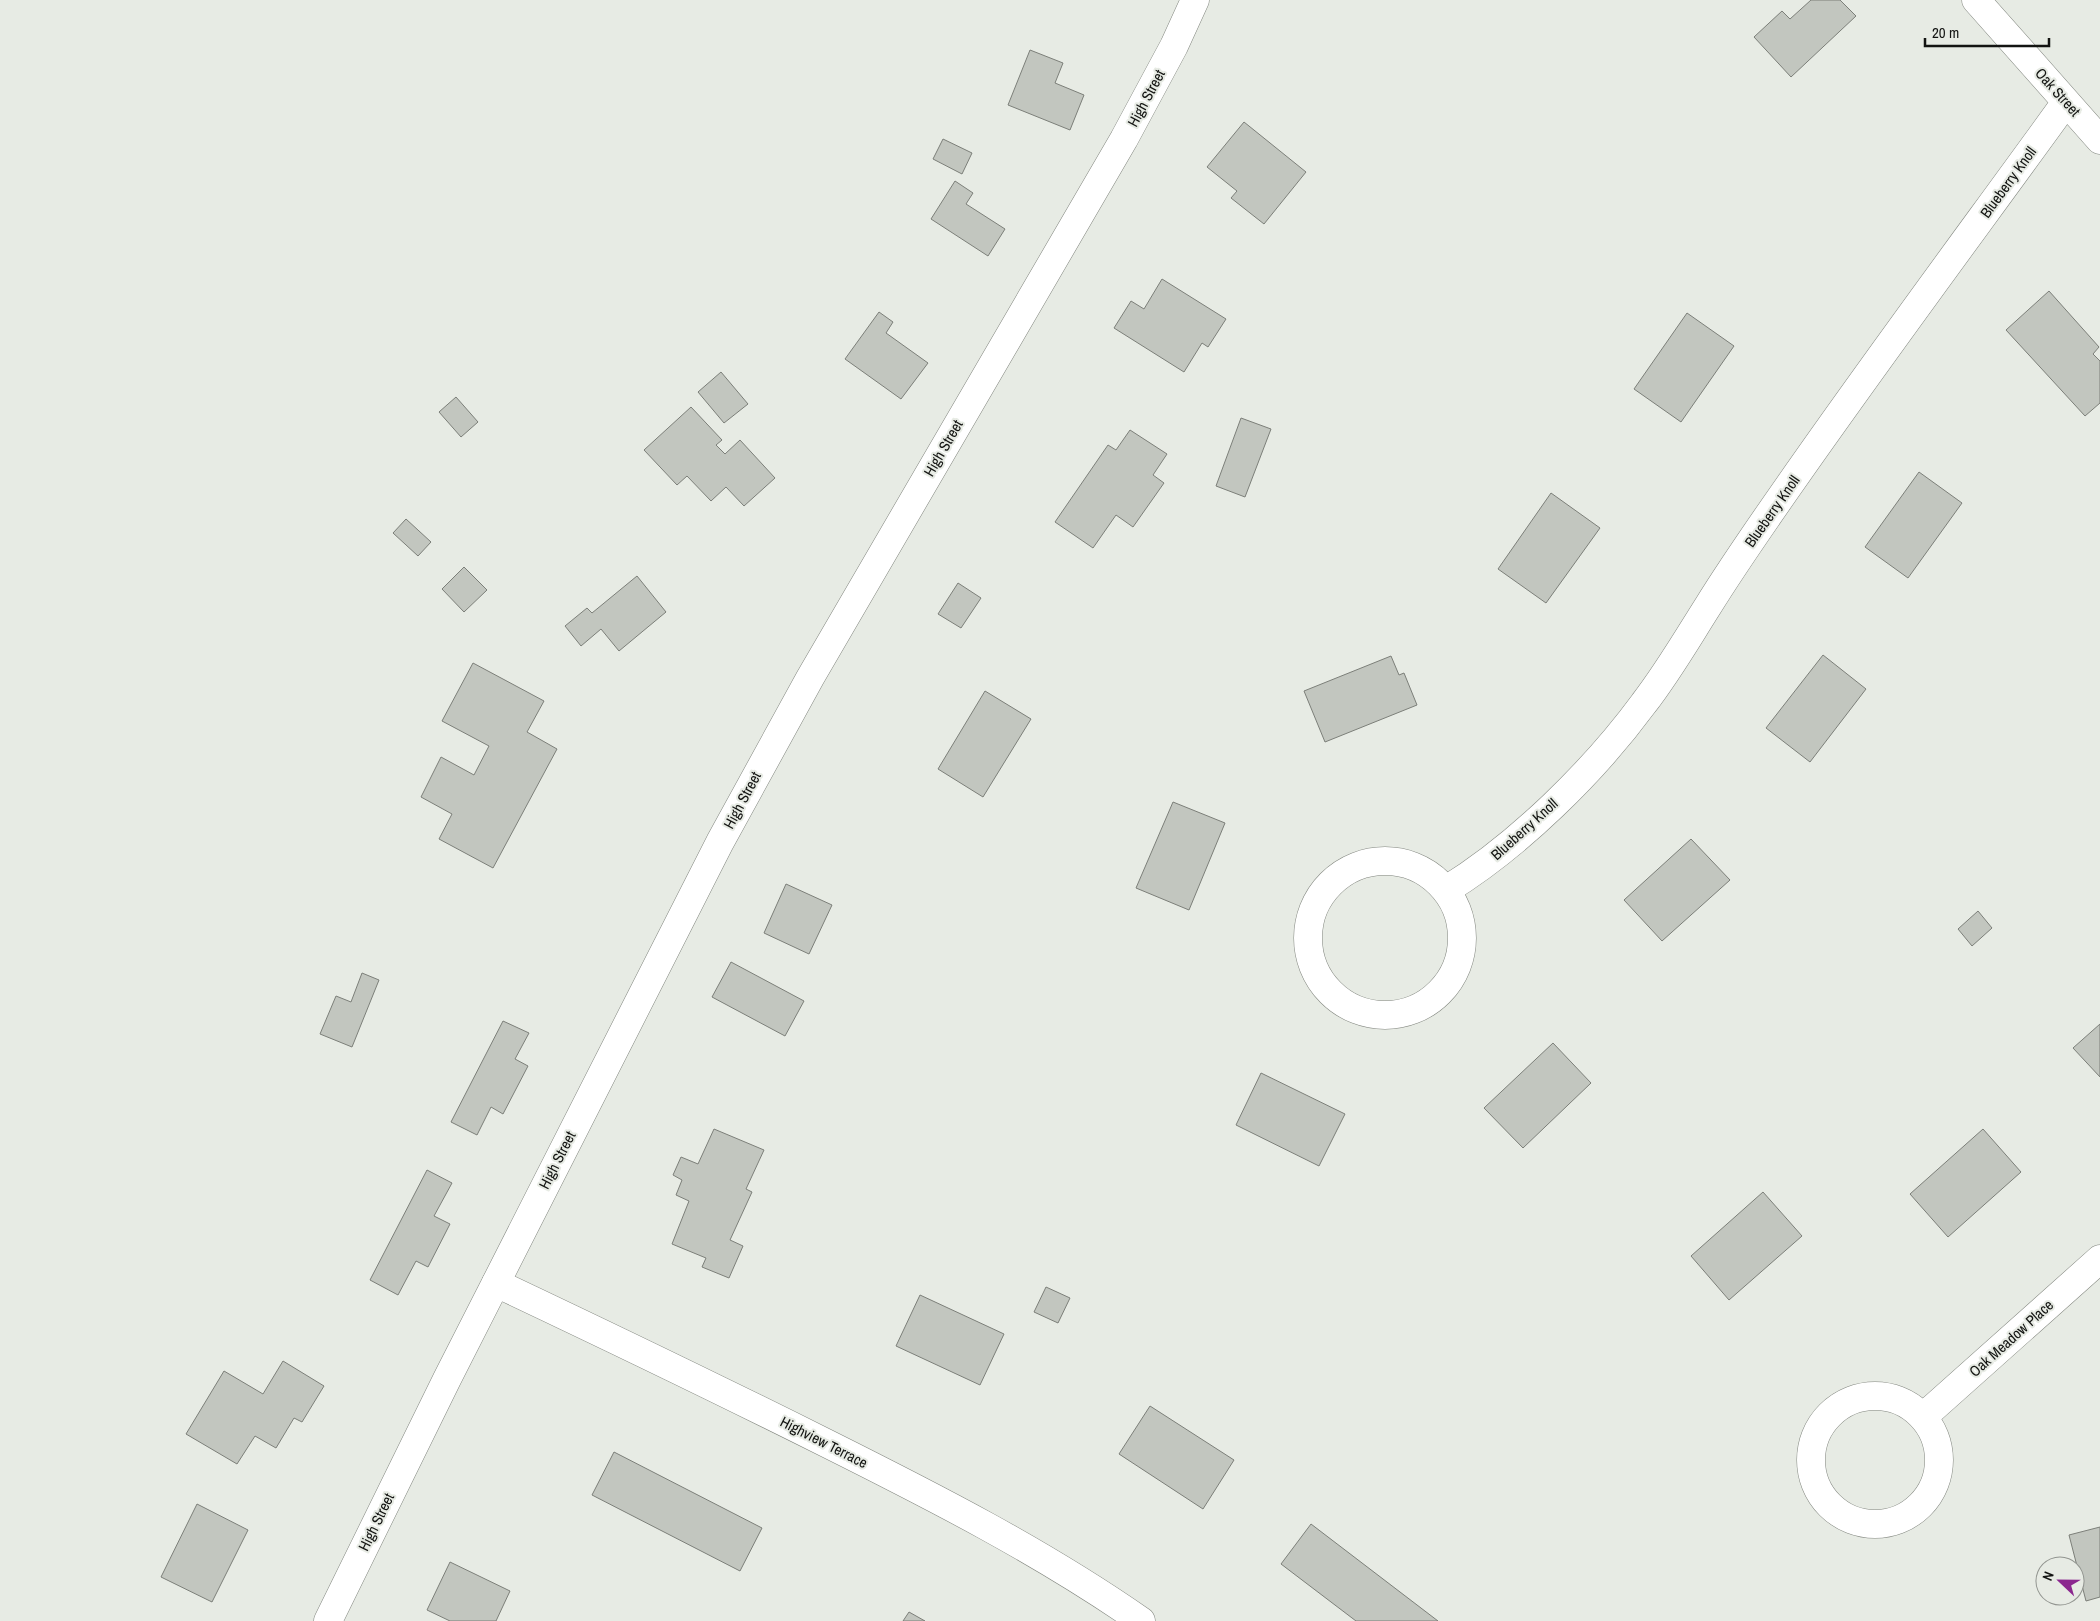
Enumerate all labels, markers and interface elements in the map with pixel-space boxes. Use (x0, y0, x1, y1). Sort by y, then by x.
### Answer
scale bar (1925, 15, 2049, 47)
text: 20 m (1932, 22, 1959, 43)
street label: Oak Street (2031, 63, 2086, 121)
street label: High Street (1122, 65, 1170, 130)
street label: Blueberry Knoll (1975, 142, 2041, 222)
street label: High Street (918, 415, 968, 480)
street label: Blueberry Knoll (1739, 471, 1805, 551)
street label: High Street (718, 767, 766, 832)
street label: Blueberry Knoll (1486, 793, 1562, 865)
street label: High Street (534, 1127, 581, 1192)
street label: Oak Meadow Place (1964, 1294, 2058, 1381)
street label: Highview Terrace (777, 1411, 871, 1473)
street label: High Street (353, 1489, 399, 1555)
north arrow (2035, 1556, 2085, 1606)
text: N (2038, 1569, 2058, 1583)

